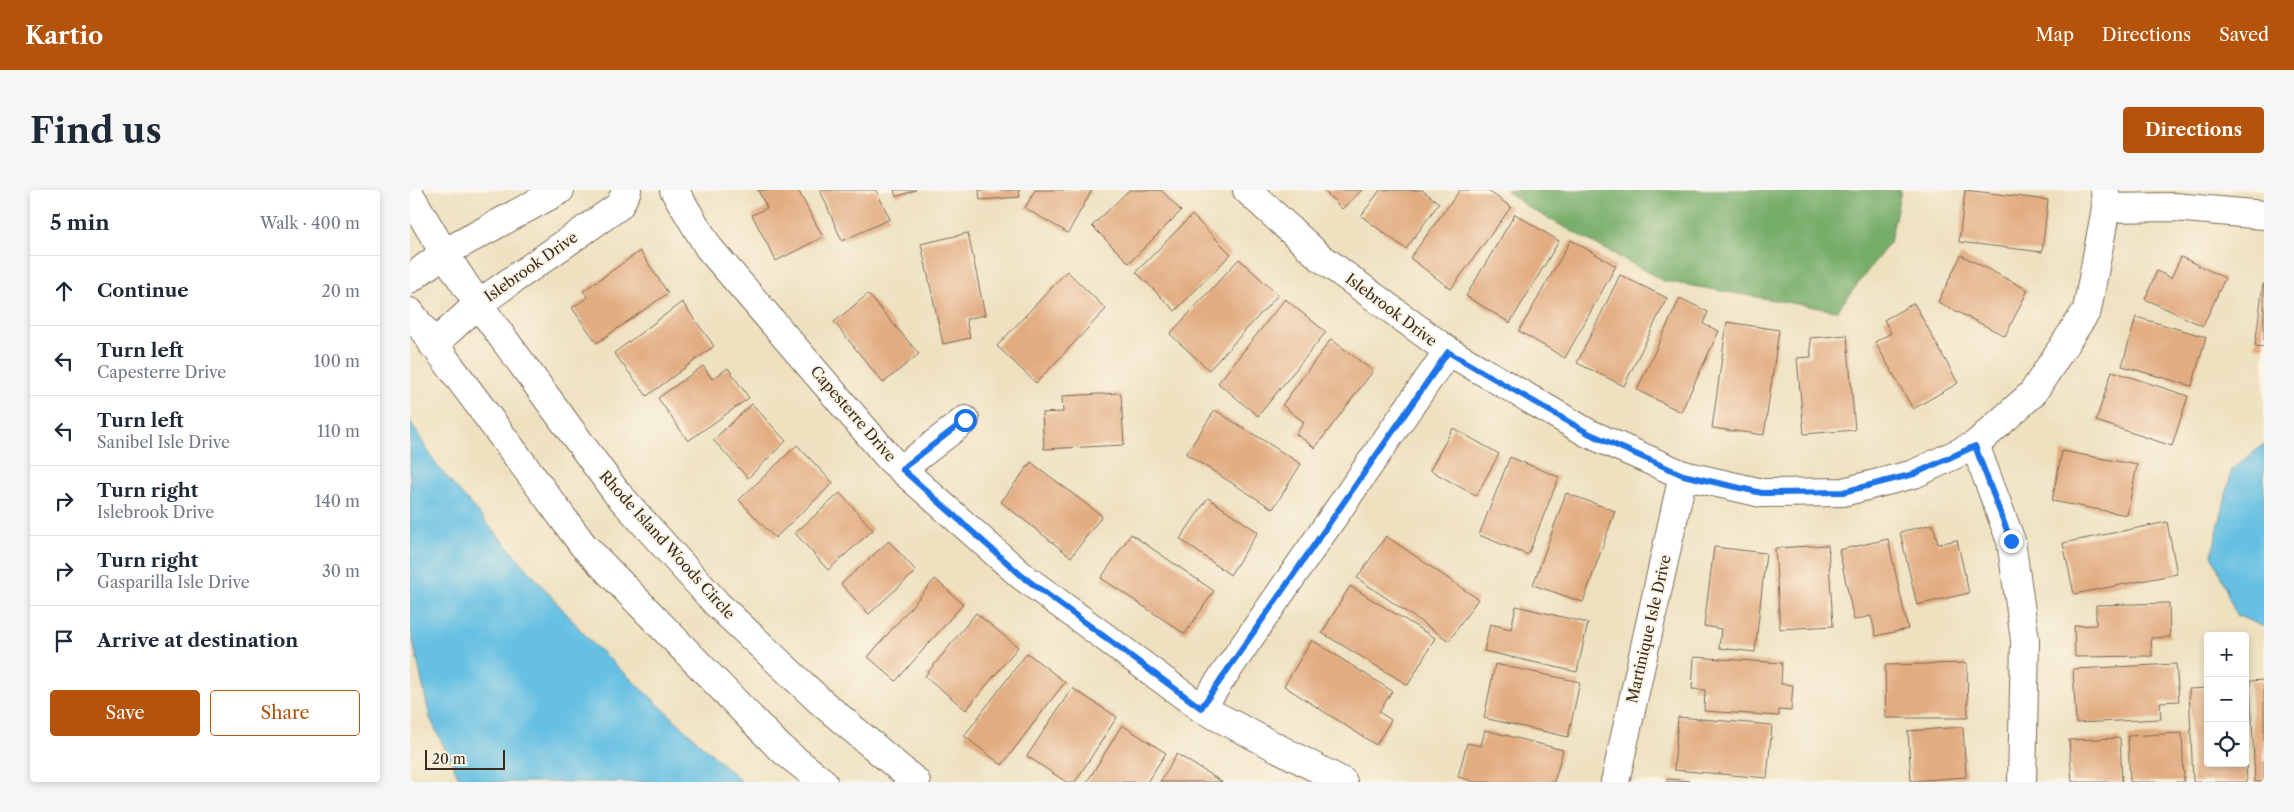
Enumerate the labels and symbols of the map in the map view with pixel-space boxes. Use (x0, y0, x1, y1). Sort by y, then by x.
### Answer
street label: Islebrook Drive (480, 227, 581, 306)
street label: Islebrook Drive (1342, 269, 1441, 350)
street label: Capesterre Drive (806, 362, 900, 466)
route start (954, 409, 977, 432)
street label: Rhode Island Woods Circle (596, 466, 739, 623)
route end (2000, 530, 2023, 553)
street label: Martinique Isle Drive (1622, 553, 1675, 705)
scale bar (425, 747, 505, 770)

